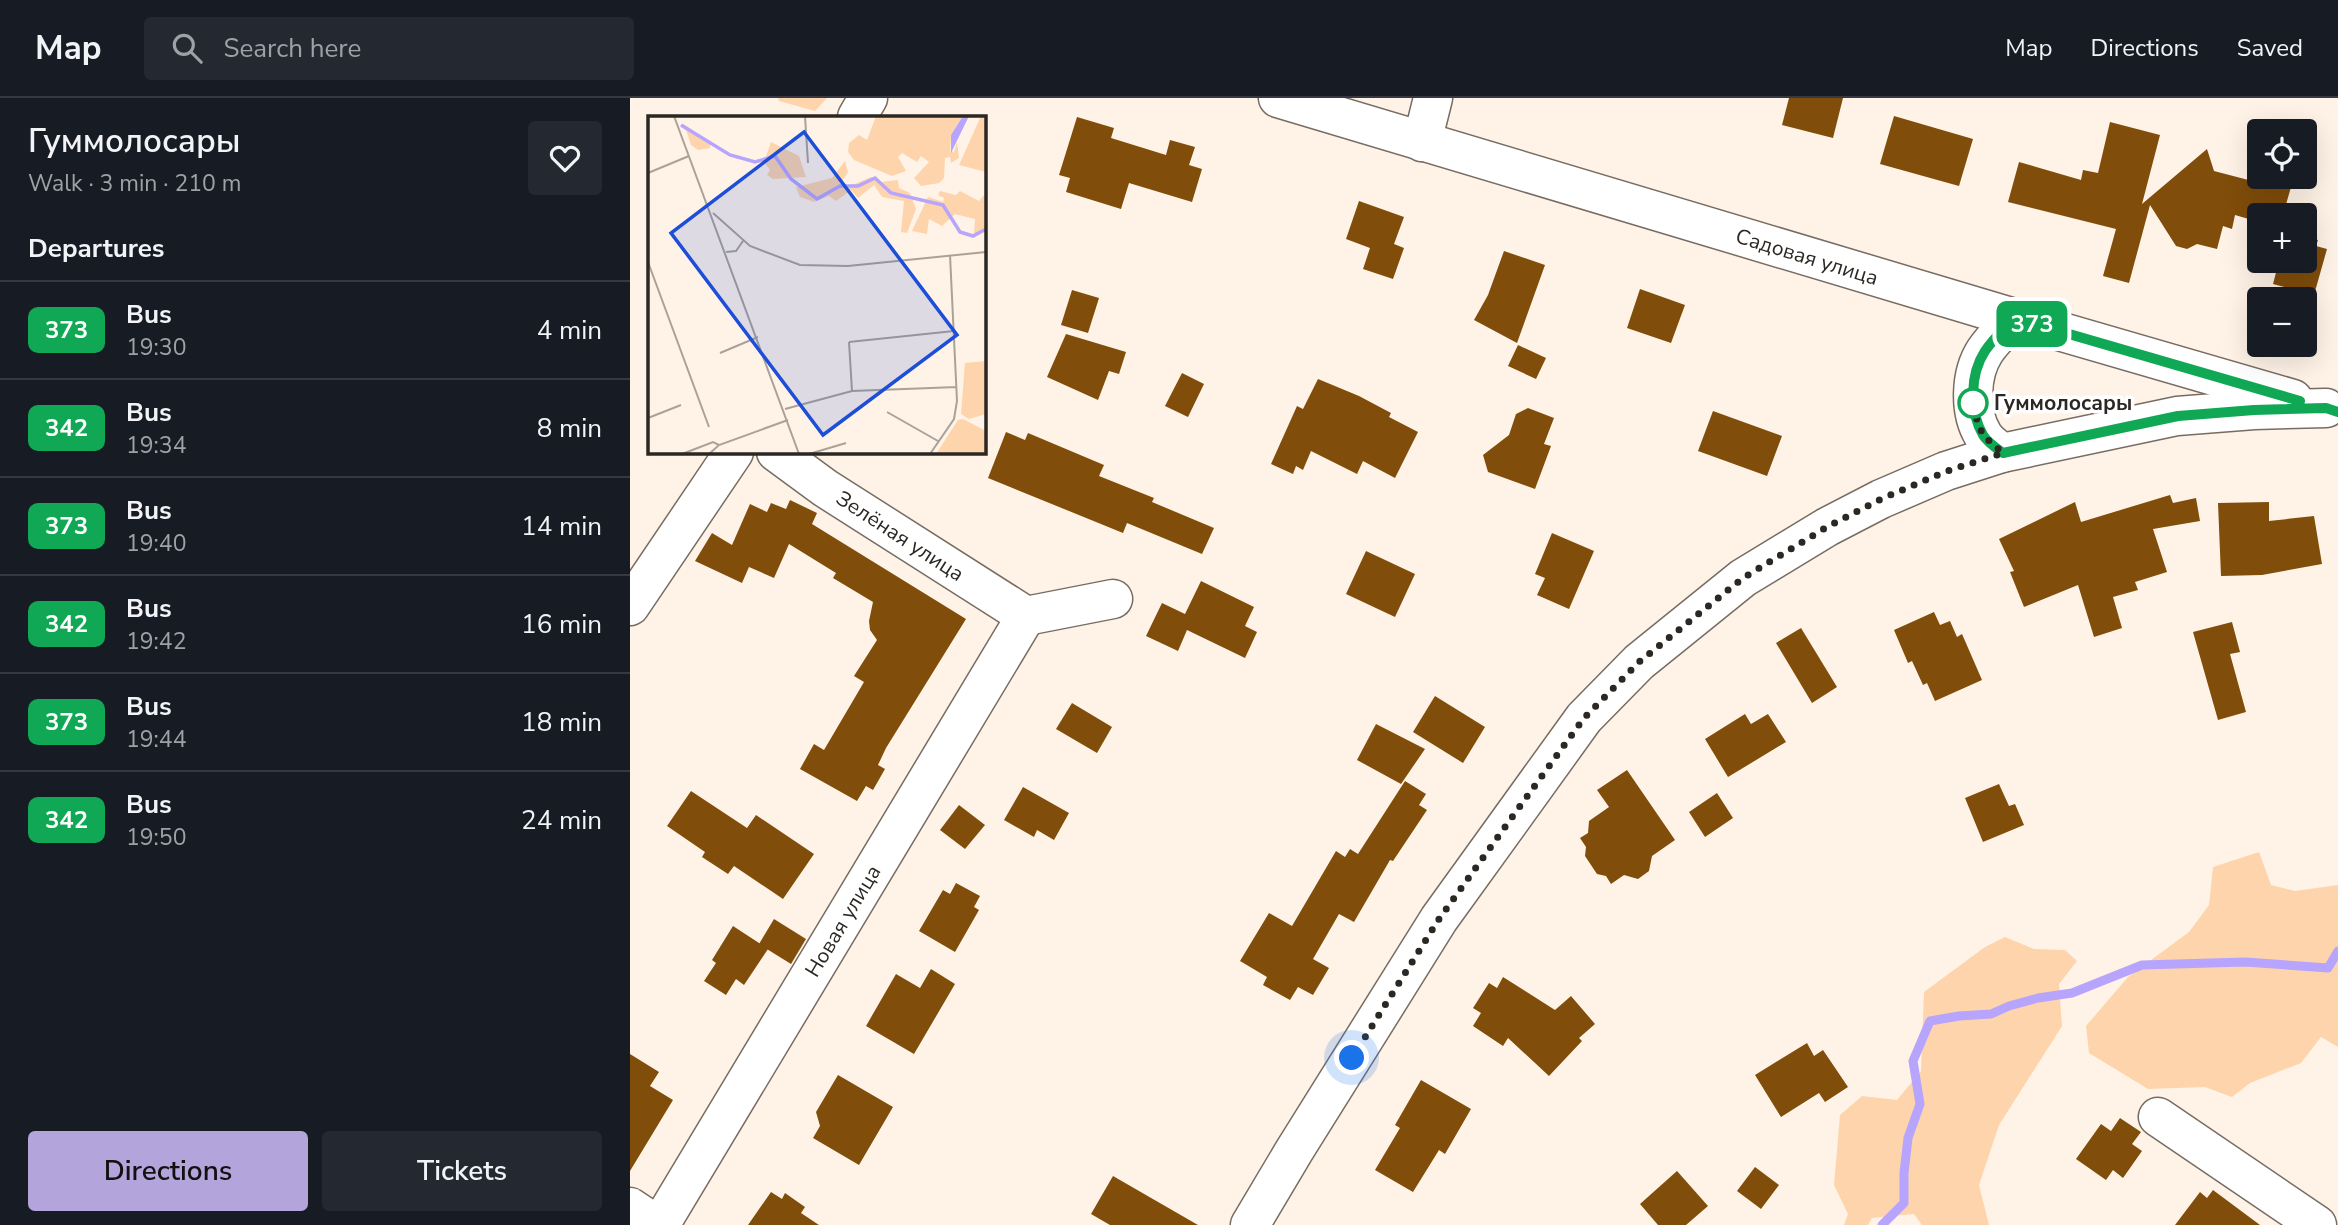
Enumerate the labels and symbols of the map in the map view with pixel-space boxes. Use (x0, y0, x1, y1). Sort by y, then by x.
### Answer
inset map (648, 116, 985, 453)
street label: Садовая улица (1732, 222, 1882, 292)
line badge: 373 (1992, 301, 2072, 347)
marker: Гуммолосары (1958, 388, 1988, 418)
place label: Гуммолосары (1994, 389, 2132, 417)
street label: Зелёная улица (831, 484, 969, 588)
street label: Новая улица (799, 860, 887, 982)
your location (1334, 1040, 1369, 1075)

